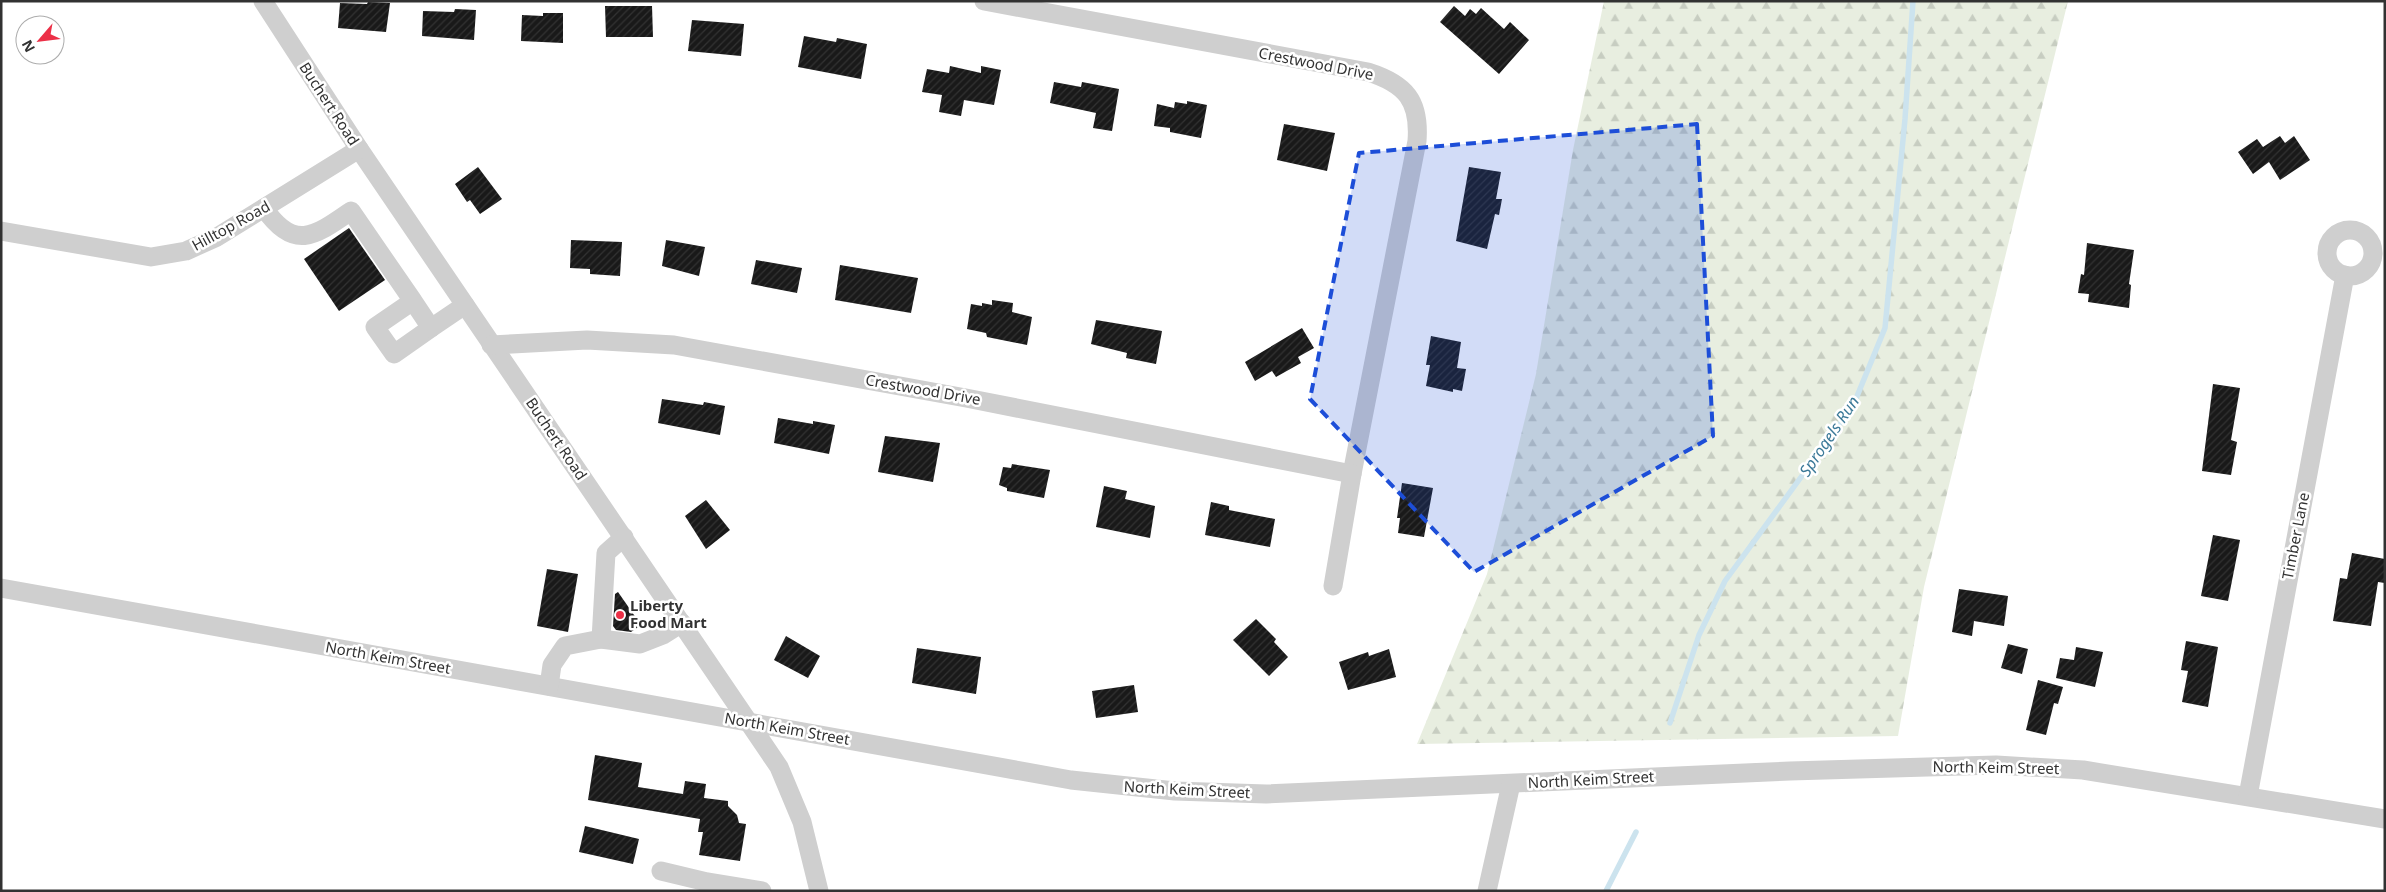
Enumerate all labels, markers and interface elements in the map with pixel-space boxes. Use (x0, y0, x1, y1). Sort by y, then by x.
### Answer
north arrow (15, 15, 65, 65)
text: N (17, 37, 39, 56)
street label: Crestwood Drive (1257, 42, 1375, 84)
street label: Buchert Road (295, 58, 364, 149)
street label: Hilltop Road (188, 195, 273, 255)
street label: Crestwood Drive (864, 369, 982, 409)
water label: Sprogels Run (1794, 391, 1864, 481)
street label: Buchert Road (522, 393, 592, 484)
street label: Timber Lane (2277, 491, 2313, 581)
place label: Liberty Food Mart (630, 595, 707, 632)
marker: Liberty Food Mart (614, 609, 626, 621)
street label: North Keim Street (324, 636, 453, 678)
street label: North Keim Street (723, 707, 852, 749)
street label: North Keim Street (1933, 756, 2060, 778)
street label: North Keim Street (1527, 766, 1655, 792)
street label: North Keim Street (1123, 776, 1251, 802)

